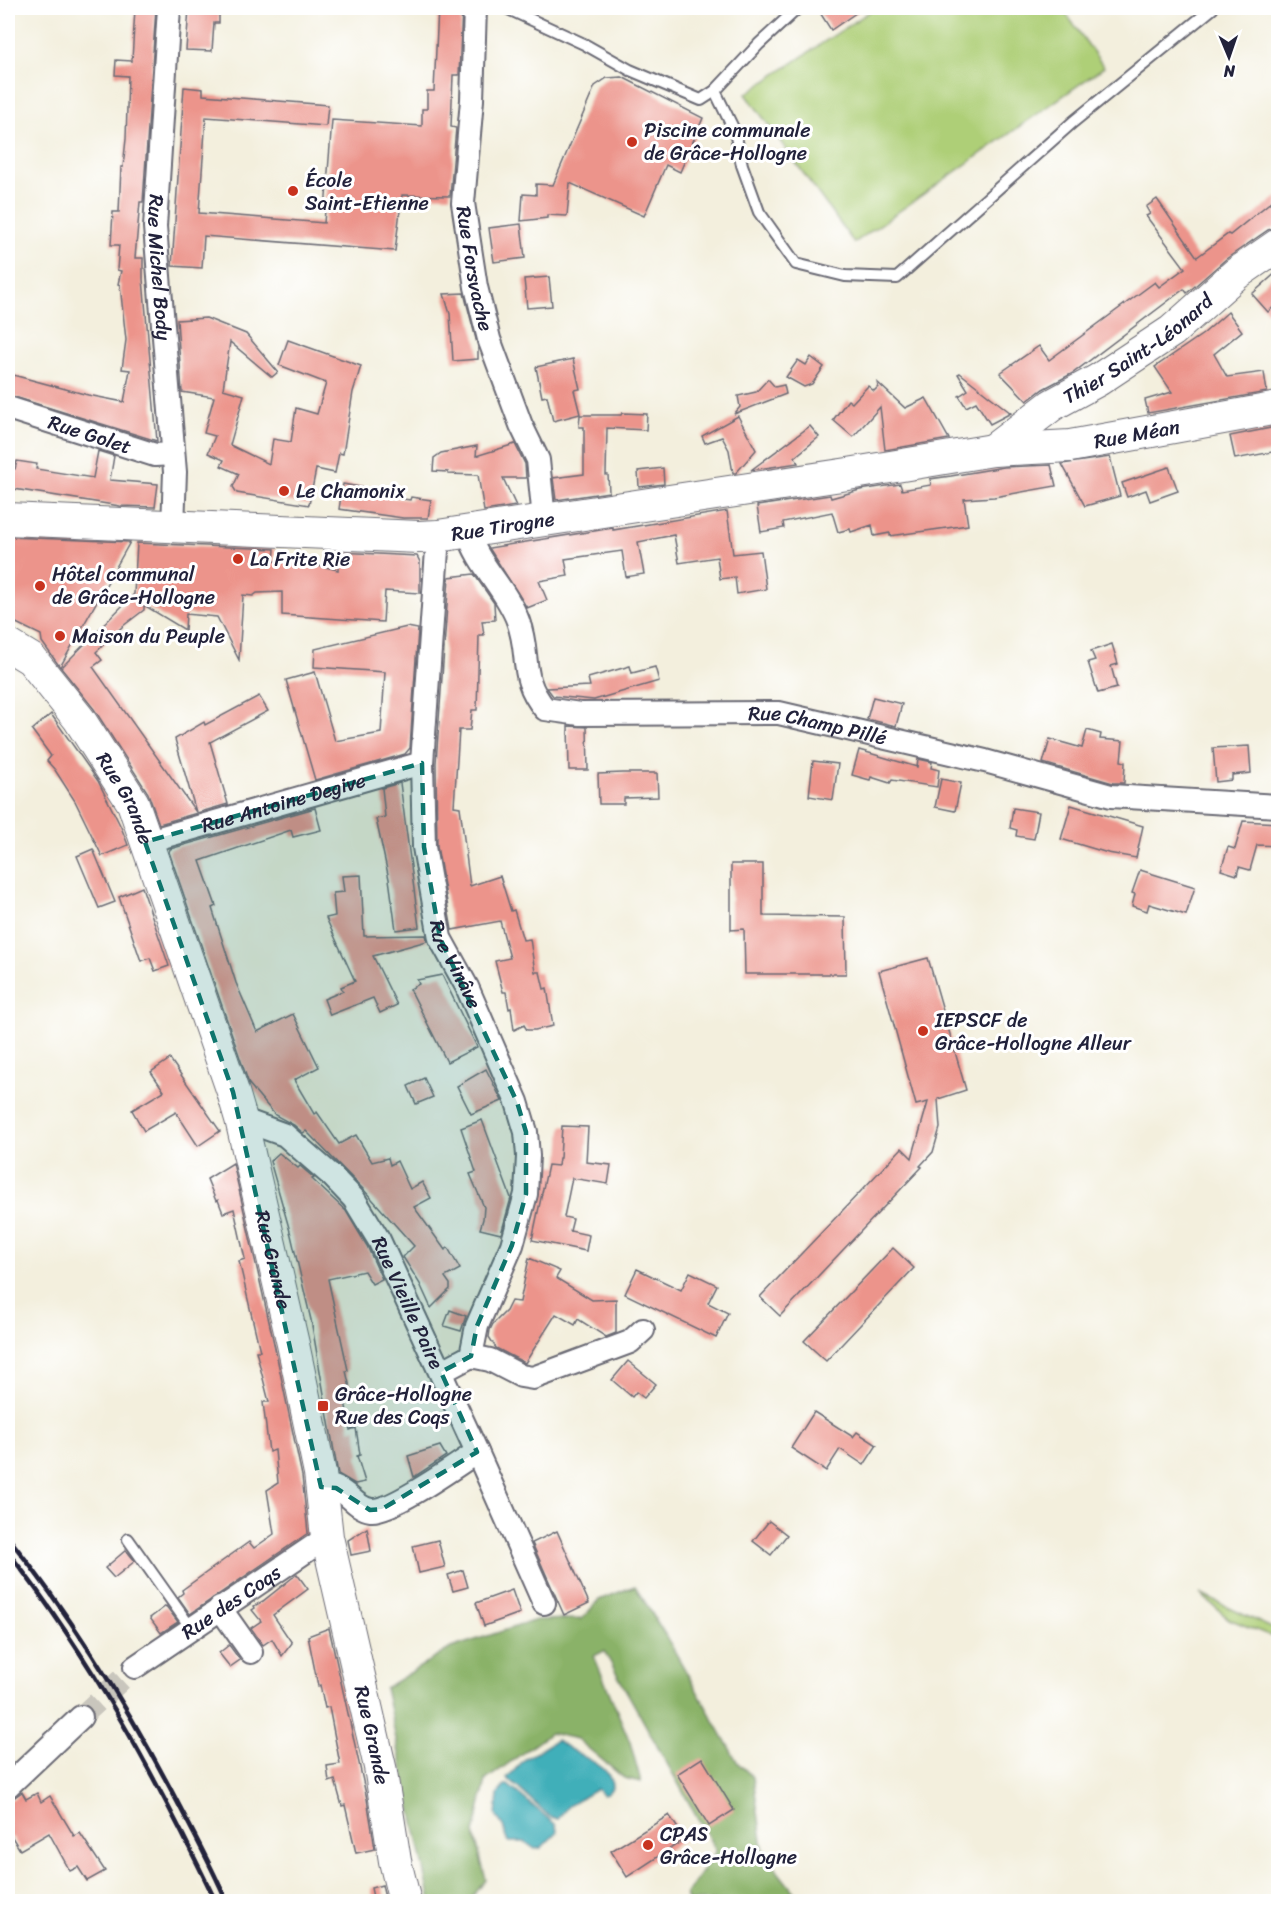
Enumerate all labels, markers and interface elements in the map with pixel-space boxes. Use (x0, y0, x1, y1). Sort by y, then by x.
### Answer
north arrow (1199, 27, 1259, 87)
text: N (1223, 57, 1237, 86)
place label: Piscine communale de Grâce-Hollogne (644, 113, 810, 171)
marker: Piscine communale de Grâce-Hollogne (625, 135, 639, 149)
place label: École Saint-Etienne (305, 163, 429, 221)
marker: École Saint-Etienne (286, 184, 300, 198)
street label: Rue Michel Body (137, 193, 181, 342)
street label: Rue Forsvache (446, 204, 503, 335)
street label: Thier Saint-Léonard (1056, 284, 1223, 414)
street label: Rue Golet (44, 405, 136, 464)
street label: Rue Méan (1091, 409, 1183, 459)
place label: Le Chamonix (296, 474, 406, 509)
marker: Le Chamonix (277, 484, 291, 498)
street label: Rue Tirogne (449, 502, 557, 552)
place label: La Frite Rie (250, 542, 350, 577)
marker: La Frite Rie (231, 552, 245, 566)
place label: Hôtel communal de Grâce-Hollogne (52, 557, 215, 615)
marker: Hôtel communal de Grâce-Hollogne (33, 579, 47, 593)
place label: Maison du Peuple (72, 619, 225, 654)
marker: Maison du Peuple (53, 629, 67, 643)
street label: Rue Champ Pillé (748, 696, 890, 756)
street label: Rue Grande (87, 745, 163, 849)
street label: Rue Antoine Degive (197, 763, 370, 843)
street label: Rue Vinâve (419, 917, 491, 1015)
place label: IEPSCF de Grâce-Hollogne Alleur (934, 1003, 1132, 1061)
marker: IEPSCF de Grâce-Hollogne Alleur (916, 1024, 930, 1038)
street label: Rue Grande (245, 1207, 301, 1313)
street label: Rue Vieille Paire (362, 1230, 454, 1376)
place label: Grâce-Hollogne Rue des Coqs (335, 1377, 472, 1435)
marker: Grâce-Hollogne Rue des Coqs (316, 1399, 330, 1413)
street label: Rue des Coqs (174, 1555, 289, 1649)
street label: Rue Grande (344, 1682, 400, 1787)
place label: CPAS Grâce-Hollogne (660, 1817, 797, 1875)
marker: CPAS Grâce-Hollogne (641, 1838, 655, 1852)

